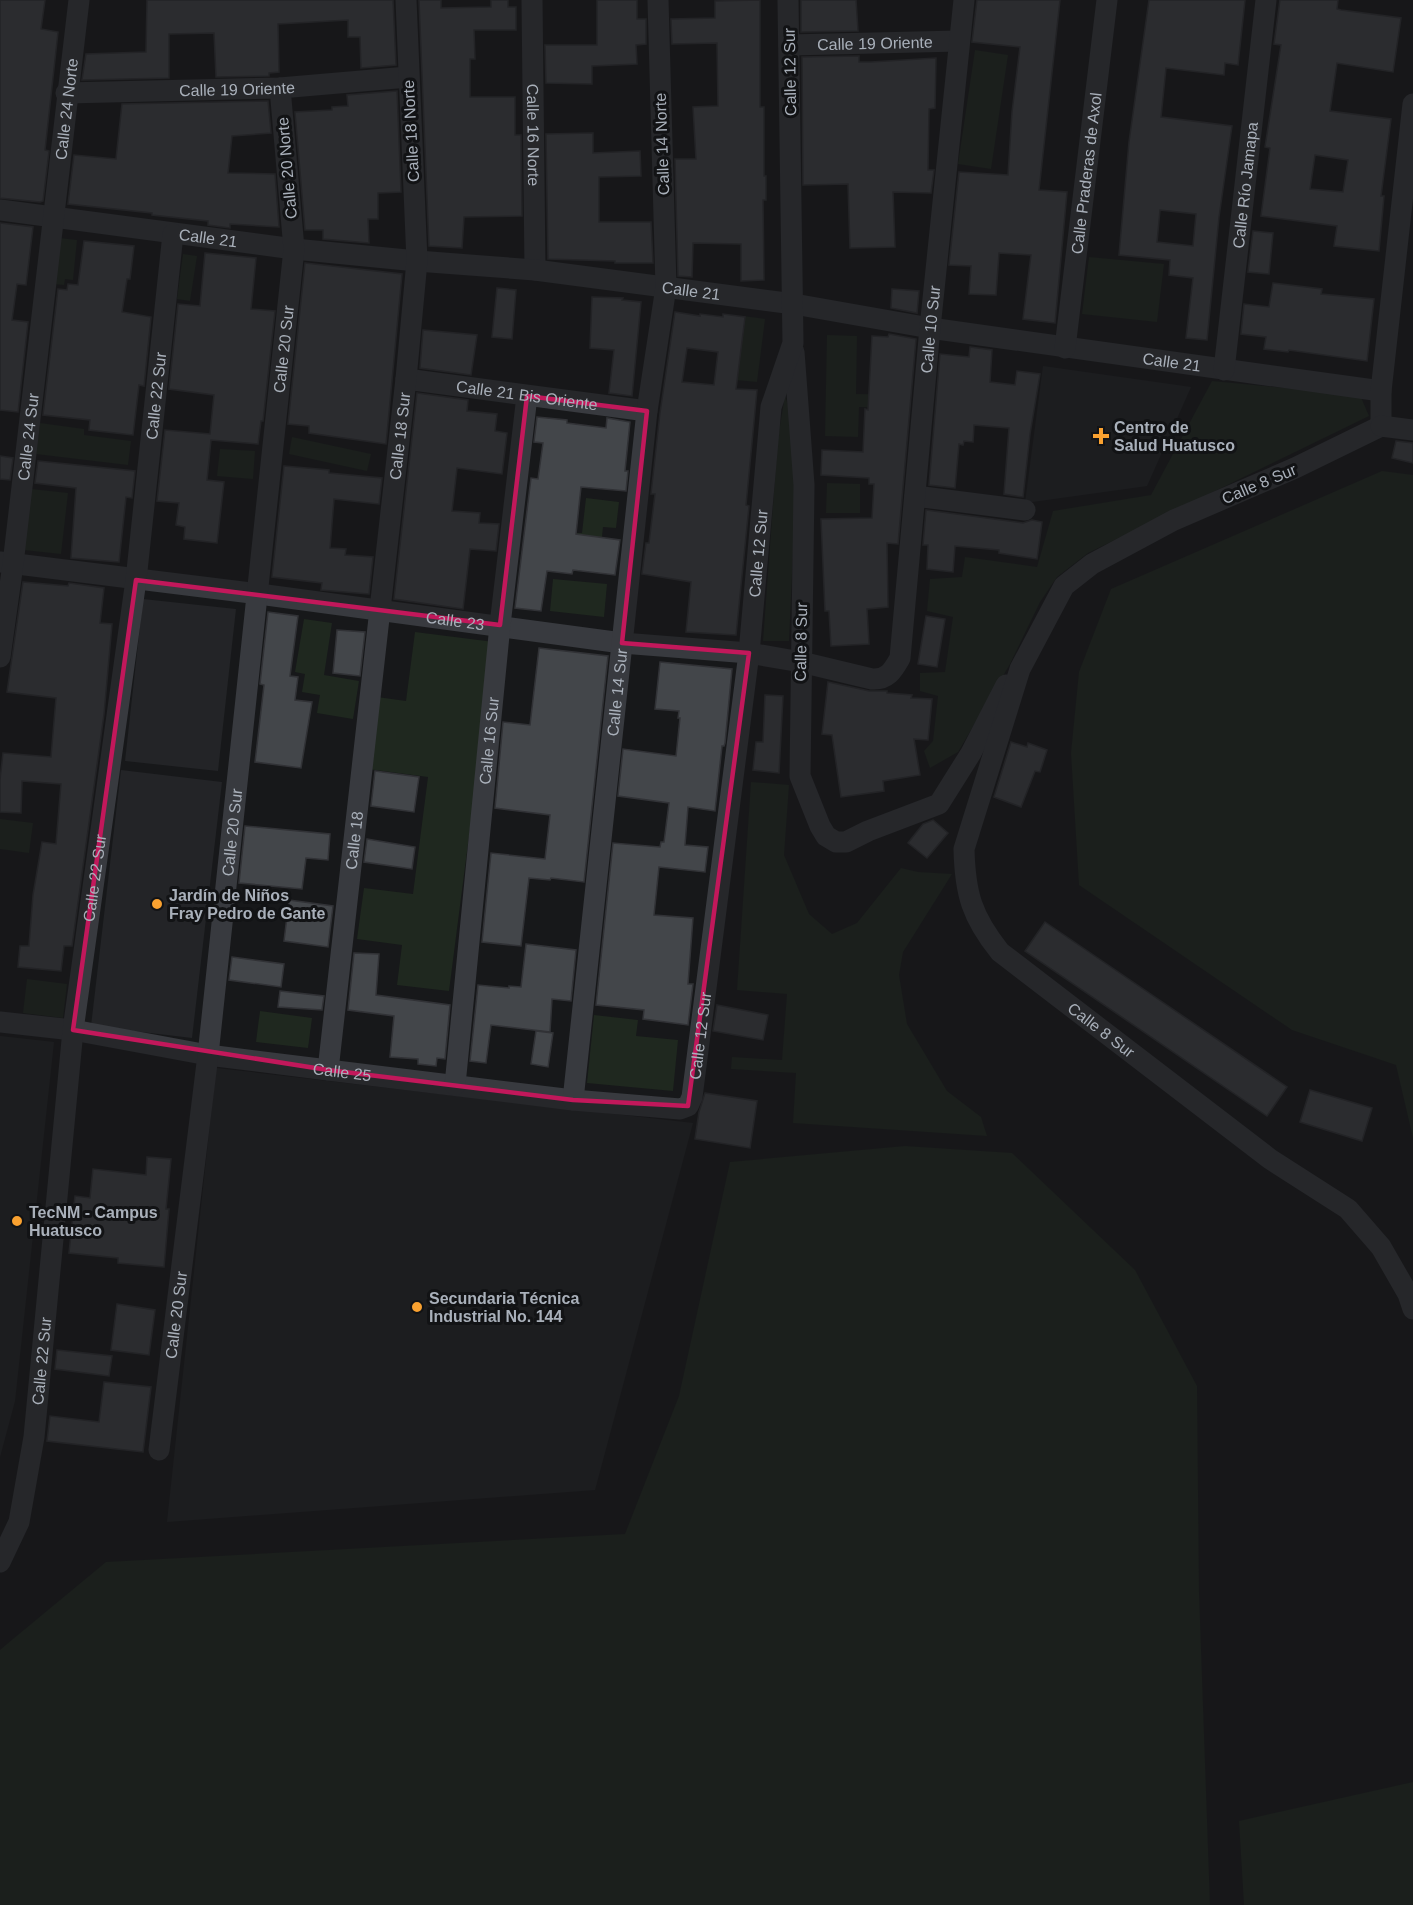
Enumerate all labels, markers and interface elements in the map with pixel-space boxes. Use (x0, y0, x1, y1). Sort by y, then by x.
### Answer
street label: Calle 12 Sur (781, 27, 799, 116)
street label: Calle 19 Oriente (817, 33, 933, 53)
street label: Calle 24 Norte (52, 57, 81, 161)
street label: Calle 19 Oriente (179, 78, 296, 99)
street label: Calle 18 Norte (400, 79, 422, 183)
street label: Calle 16 Norte (524, 84, 543, 186)
street label: Calle Praderas de Axol (1068, 91, 1104, 255)
street label: Calle 14 Norte (652, 93, 672, 195)
street label: Calle 20 Norte (274, 116, 300, 220)
street label: Calle Río Jamapa (1229, 121, 1261, 249)
street label: Calle 21 (178, 225, 239, 250)
street label: Calle 21 (661, 278, 721, 303)
street label: Calle 10 Sur (917, 284, 943, 374)
street label: Calle 20 Sur (270, 304, 297, 394)
street label: Calle 21 (1142, 349, 1202, 374)
street label: Calle 22 Sur (143, 351, 169, 441)
street label: Calle 21 Bis Oriente (455, 377, 599, 413)
street label: Calle 24 Sur (14, 391, 42, 482)
street label: Calle 18 Sur (386, 391, 413, 481)
place label: Centro de Salud Huatusco (1114, 419, 1235, 454)
marker: Centro de Salud Huatusco (1092, 427, 1110, 445)
street label: Calle 8 Sur (1219, 460, 1299, 507)
street label: Calle 12 Sur (746, 508, 770, 598)
street label: Calle 8 Sur (792, 602, 810, 682)
street label: Calle 23 (425, 608, 486, 633)
street label: Calle 14 Sur (604, 647, 630, 737)
street label: Calle 16 Sur (476, 695, 502, 785)
street label: Calle 20 Sur (219, 787, 245, 877)
street label: Calle 18 (342, 810, 366, 871)
street label: Calle 22 Sur (80, 832, 109, 923)
place label: Jardín de Niños Fray Pedro de Gante (169, 887, 326, 922)
marker: Jardín de Niños Fray Pedro de Gante (150, 897, 164, 911)
street label: Calle 12 Sur (686, 990, 714, 1081)
street label: Calle 8 Sur (1065, 999, 1139, 1061)
street label: Calle 25 (312, 1060, 373, 1084)
place label: TecNM - Campus Huatusco (29, 1204, 158, 1239)
marker: TecNM - Campus Huatusco (10, 1214, 24, 1228)
street label: Calle 20 Sur (162, 1270, 190, 1360)
place label: Secundaria Técnica Industrial No. 144 (429, 1290, 579, 1325)
marker: Secundaria Técnica Industrial No. 144 (410, 1300, 424, 1314)
street label: Calle 22 Sur (29, 1316, 54, 1406)

